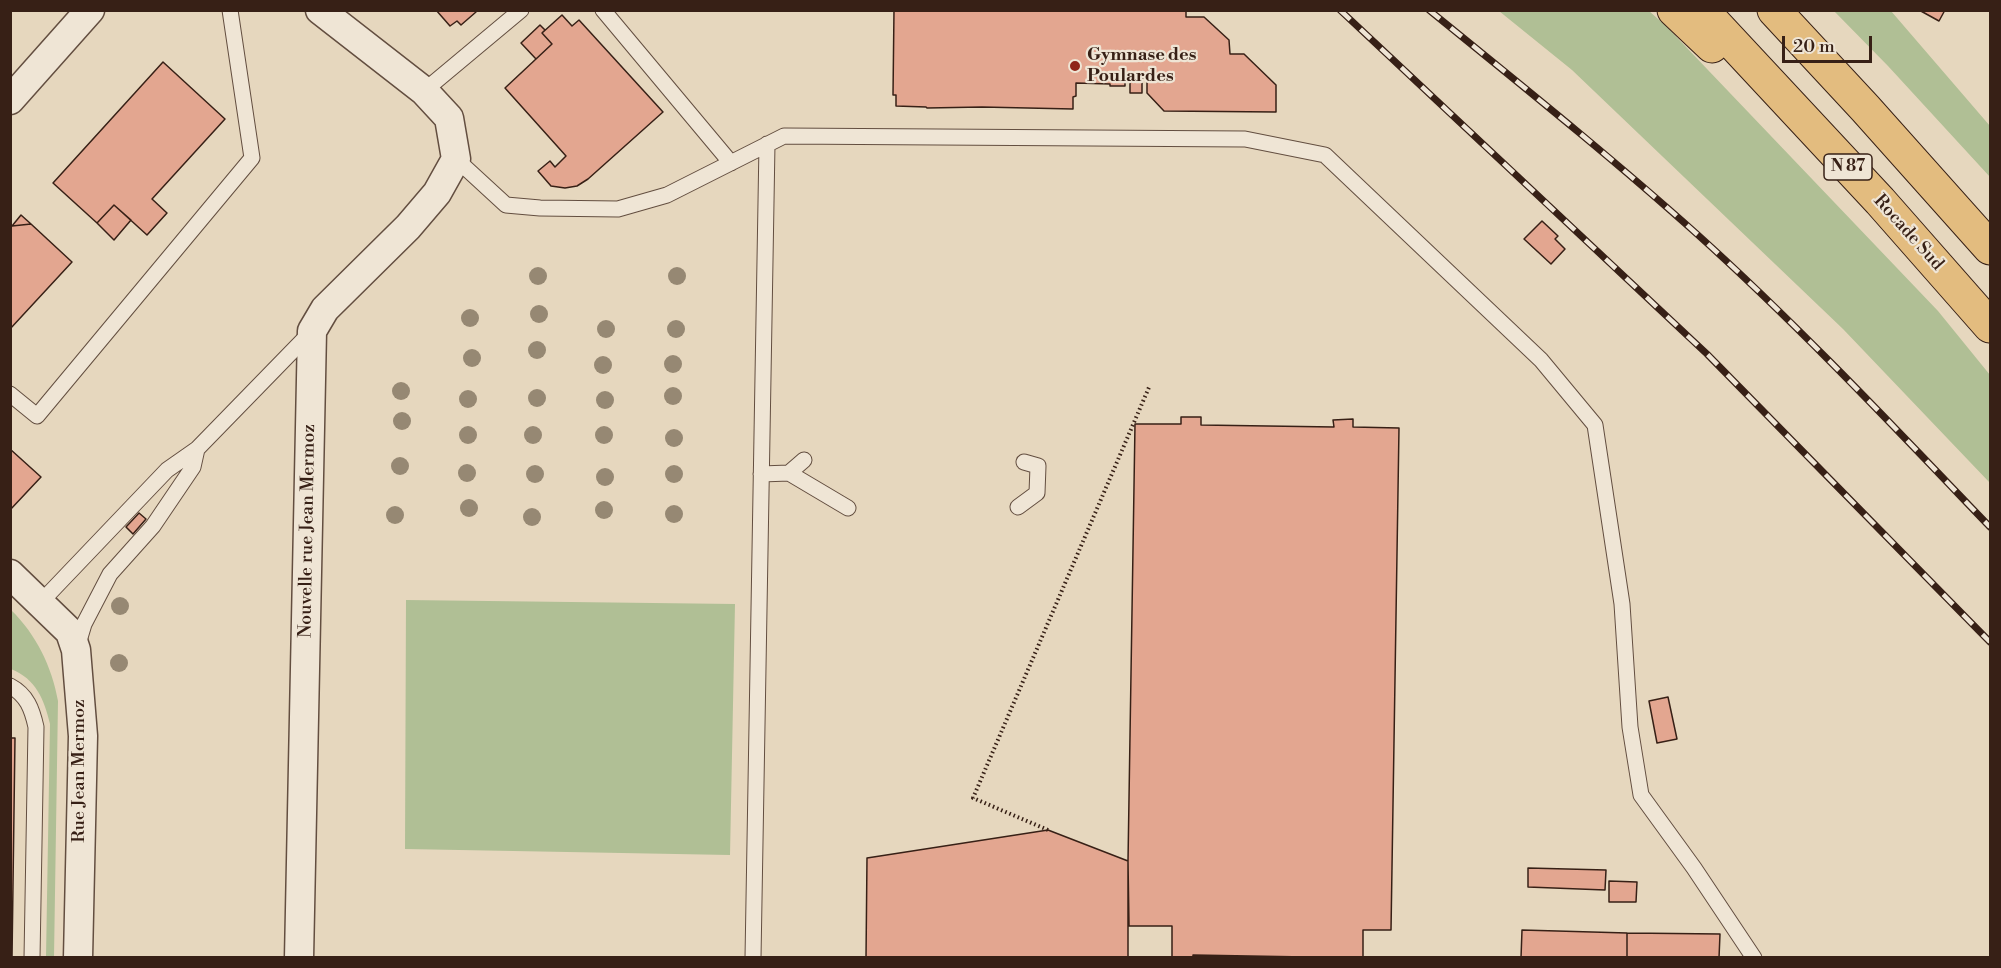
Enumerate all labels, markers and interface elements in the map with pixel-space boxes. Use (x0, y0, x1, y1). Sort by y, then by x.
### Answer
scale bar (1785, 24, 1875, 62)
text: 20 m (1793, 35, 1835, 58)
place label: Gymnase des Poulardes (1087, 45, 1196, 88)
marker: Gymnase des Poulardes (1068, 59, 1082, 73)
road number: N 87 (1824, 154, 1872, 180)
street label: Rocade Sud (1868, 191, 1948, 275)
street label: Nouvelle rue Jean Mermoz (295, 424, 321, 638)
street label: Rue Jean Mermoz (69, 699, 91, 843)

